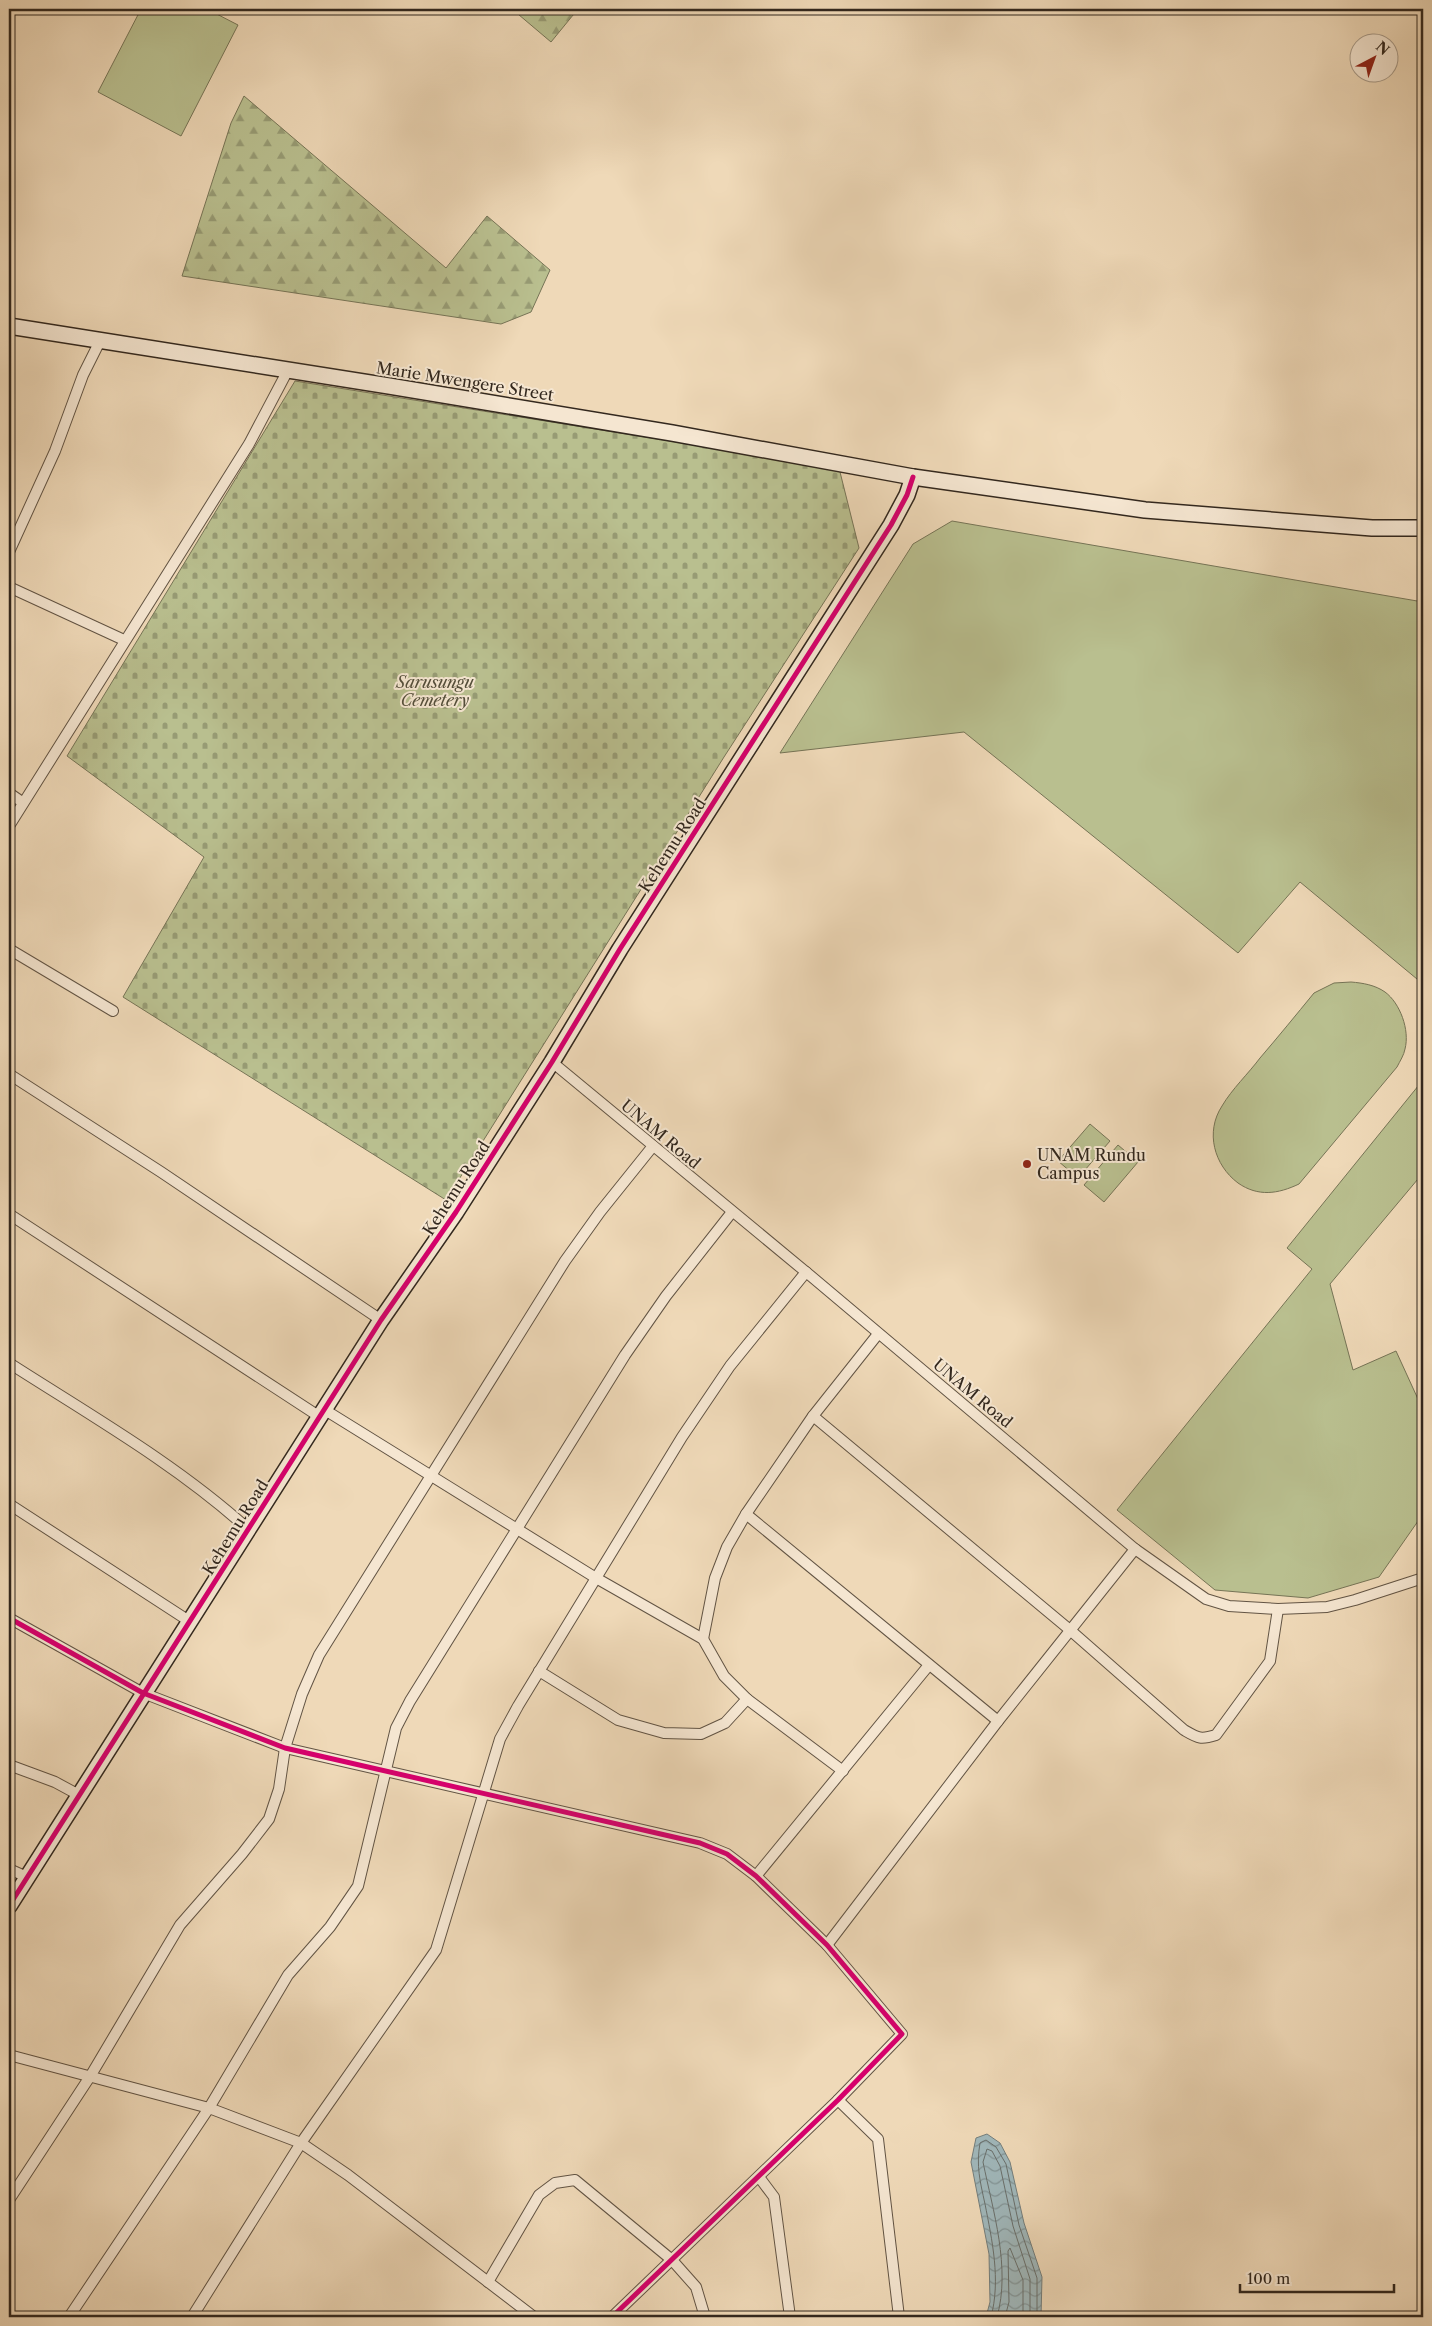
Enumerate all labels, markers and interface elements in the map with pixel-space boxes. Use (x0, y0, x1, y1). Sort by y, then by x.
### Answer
north arrow (1350, 32, 1400, 82)
text: N (1372, 37, 1393, 59)
street label: Marie Mwengere Street (375, 357, 555, 405)
park label: Sarusungu Cemetery (395, 672, 474, 710)
street label: Kehemu Road (634, 794, 710, 896)
street label: UNAM Road (617, 1095, 705, 1173)
street label: Kehemu Road (418, 1137, 494, 1239)
place label: UNAM Rundu Campus (1037, 1145, 1146, 1183)
marker: UNAM Rundu Campus (1021, 1158, 1033, 1170)
street label: UNAM Road (929, 1354, 1017, 1432)
street label: Kehemu Road (198, 1475, 272, 1578)
scale bar (1240, 2261, 1393, 2293)
text: 100 m (1247, 2269, 1290, 2288)

